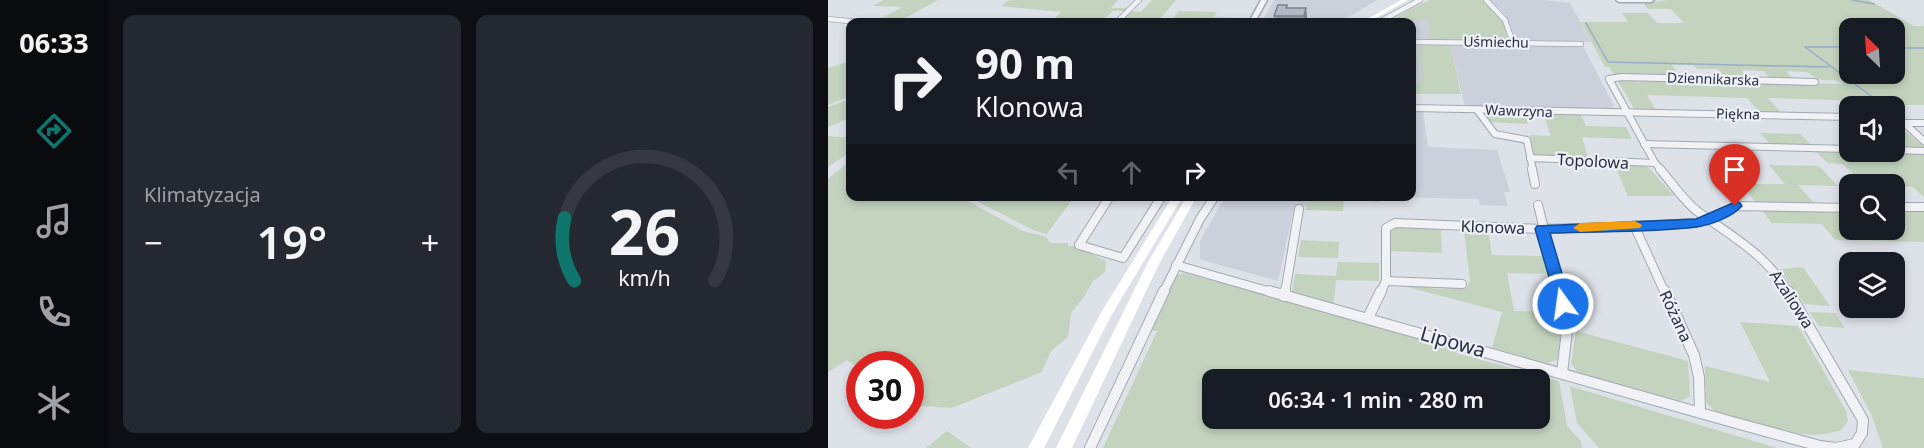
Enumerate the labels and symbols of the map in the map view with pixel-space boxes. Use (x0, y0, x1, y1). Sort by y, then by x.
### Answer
north arrow (1839, 18, 1905, 84)
street label: Uśmiechu (1463, 31, 1529, 52)
street label: Dziennikarska (1667, 67, 1760, 90)
street label: Wawrzyna (1485, 100, 1553, 121)
street label: Piękna (1716, 104, 1760, 123)
pin (1709, 144, 1760, 206)
street label: Topolowa (1556, 148, 1630, 174)
street label: Klonowa (1460, 215, 1526, 239)
street label: Azaliowa (1765, 265, 1819, 333)
position arrow (1531, 272, 1595, 336)
street label: Różana (1654, 286, 1698, 346)
street label: Lipowa (1417, 319, 1489, 364)
speed limit sign: 30 (846, 351, 924, 429)

